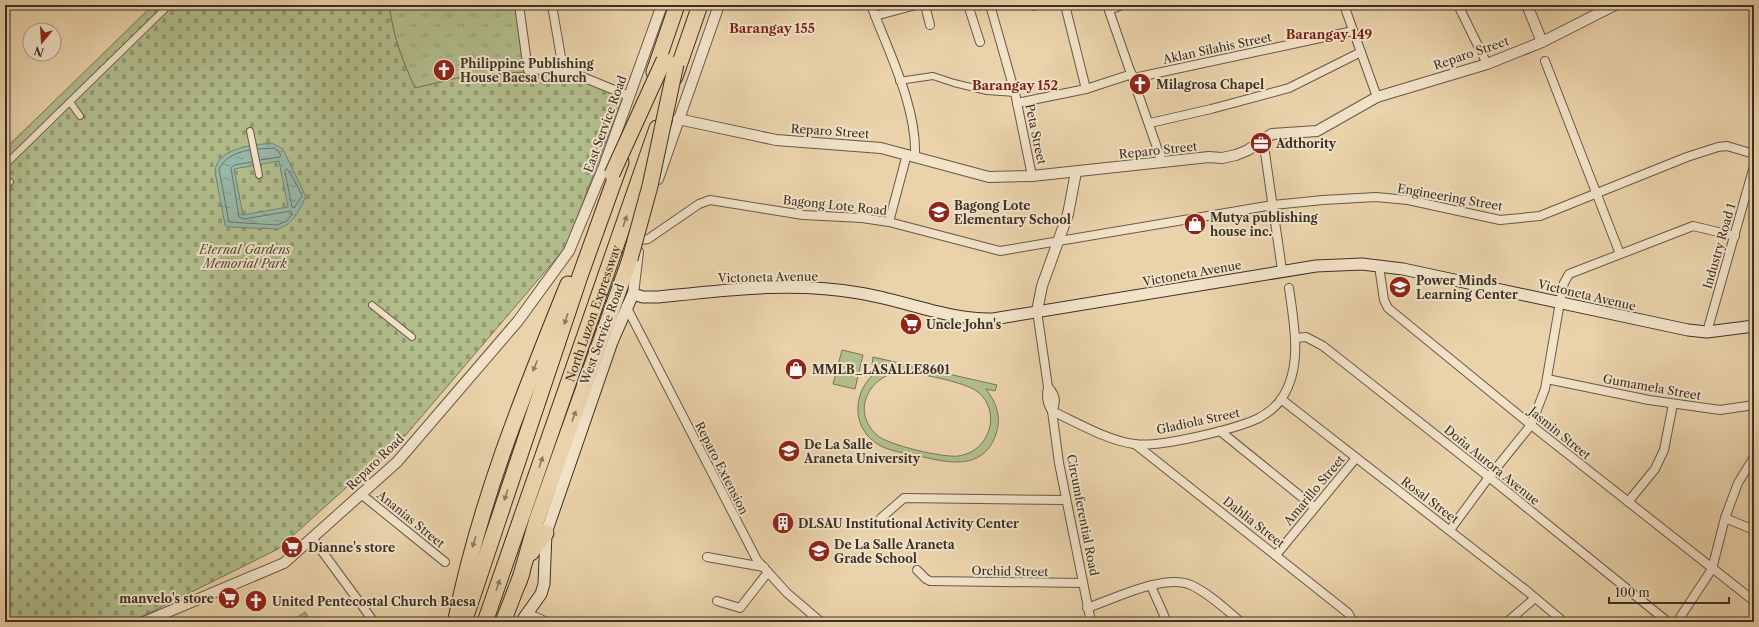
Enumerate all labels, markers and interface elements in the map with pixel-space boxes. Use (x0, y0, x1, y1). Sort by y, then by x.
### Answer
district label: Barangay 155 (729, 20, 815, 36)
north arrow (22, 22, 62, 62)
district label: Barangay 149 (1286, 26, 1373, 42)
street label: Aklan Silahis Street (1160, 29, 1273, 67)
street label: Reparo Street (1431, 33, 1511, 73)
text: N (32, 43, 46, 60)
place label: Philippine Publishing House Baesa Church (460, 56, 595, 85)
church icon: Philippine Publishing House Baesa Church (431, 57, 457, 83)
church icon: Milagrosa Chapel (1127, 71, 1153, 97)
street label: East Service Road (580, 73, 630, 175)
district label: Barangay 152 (972, 77, 1058, 93)
place label: Milagrosa Chapel (1156, 77, 1264, 92)
street label: Peta Street (1022, 102, 1050, 167)
street label: Reparo Street (790, 121, 870, 141)
office icon: Adthority (1248, 130, 1274, 156)
place label: Adthority (1275, 136, 1337, 151)
street label: Reparo Street (1118, 138, 1199, 162)
street label: Engineering Street (1396, 180, 1504, 214)
street label: Bagong Lote Road (782, 192, 888, 218)
place label: Bagong Lote Elementary School (954, 198, 1071, 227)
school or university icon: Bagong Lote Elementary School (926, 199, 952, 225)
street label: Industry Road 1 (1700, 201, 1738, 291)
place label: Mutya publishing house inc. (1210, 210, 1319, 239)
shop icon: Mutya publishing house inc. (1182, 211, 1208, 237)
one-way arrow (622, 214, 628, 226)
park label: Eternal Gardens Memorial Park (198, 242, 292, 271)
street label: North Luzon Expressway (562, 243, 623, 383)
street label: Victoneta Avenue (1140, 257, 1243, 289)
street label: Victoneta Avenue (717, 269, 819, 285)
place label: Power Minds Learning Center (1416, 273, 1518, 302)
school or university icon: Power Minds Learning Center (1387, 274, 1413, 300)
street label: Victoneta Avenue (1536, 276, 1638, 314)
street label: West Service Road (576, 281, 627, 388)
supermarket icon: Uncle John's (898, 311, 924, 337)
one-way arrow (563, 313, 569, 325)
place label: Uncle John's (926, 317, 1002, 332)
shop icon: MMLB_LASALLE8601 (783, 356, 809, 382)
one-way arrow (531, 361, 537, 373)
place label: MMLB_LASALLE8601 (812, 362, 950, 377)
street label: Gumamela Street (1602, 371, 1703, 403)
street label: Jasmin Street (1525, 402, 1595, 463)
street label: Gladiola Street (1155, 405, 1242, 437)
one-way arrow (571, 410, 577, 422)
street label: Reparo Extension (692, 419, 752, 517)
street label: Doña Aurora Avenue (1441, 422, 1543, 508)
street label: Reparo Road (343, 430, 407, 493)
place label: De La Salle Araneta University (803, 437, 921, 466)
school or university icon: De La Salle Araneta University (776, 438, 802, 464)
street label: Amarillo Street (1280, 451, 1348, 529)
street label: Circumferential Road (1064, 453, 1102, 578)
one-way arrow (538, 456, 544, 468)
street label: Rosal Street (1398, 473, 1462, 527)
street label: Ananias Street (373, 487, 448, 551)
one-way arrow (503, 489, 509, 501)
street label: Dahlia Street (1220, 493, 1288, 551)
building icon: DLSAU Institutional Activity Center (770, 510, 796, 536)
place label: DLSAU Institutional Activity Center (798, 516, 1019, 531)
supermarket icon: Dianne's store (279, 534, 305, 560)
one-way arrow (471, 537, 477, 549)
place label: De La Salle Araneta Grade School (834, 537, 956, 566)
school or university icon: De La Salle Araneta Grade School (806, 538, 832, 564)
place label: Dianne's store (308, 540, 395, 555)
street label: Orchid Street (971, 563, 1049, 579)
one-way arrow (495, 579, 501, 591)
scale bar (1609, 579, 1729, 605)
supermarket icon: manvelo's store (216, 585, 242, 611)
text: 100 m (1615, 585, 1650, 600)
church icon: United Pentecostal Church Baesa (243, 588, 269, 614)
place label: manvelo's store (119, 591, 214, 606)
place label: United Pentecostal Church Baesa (272, 594, 477, 609)

